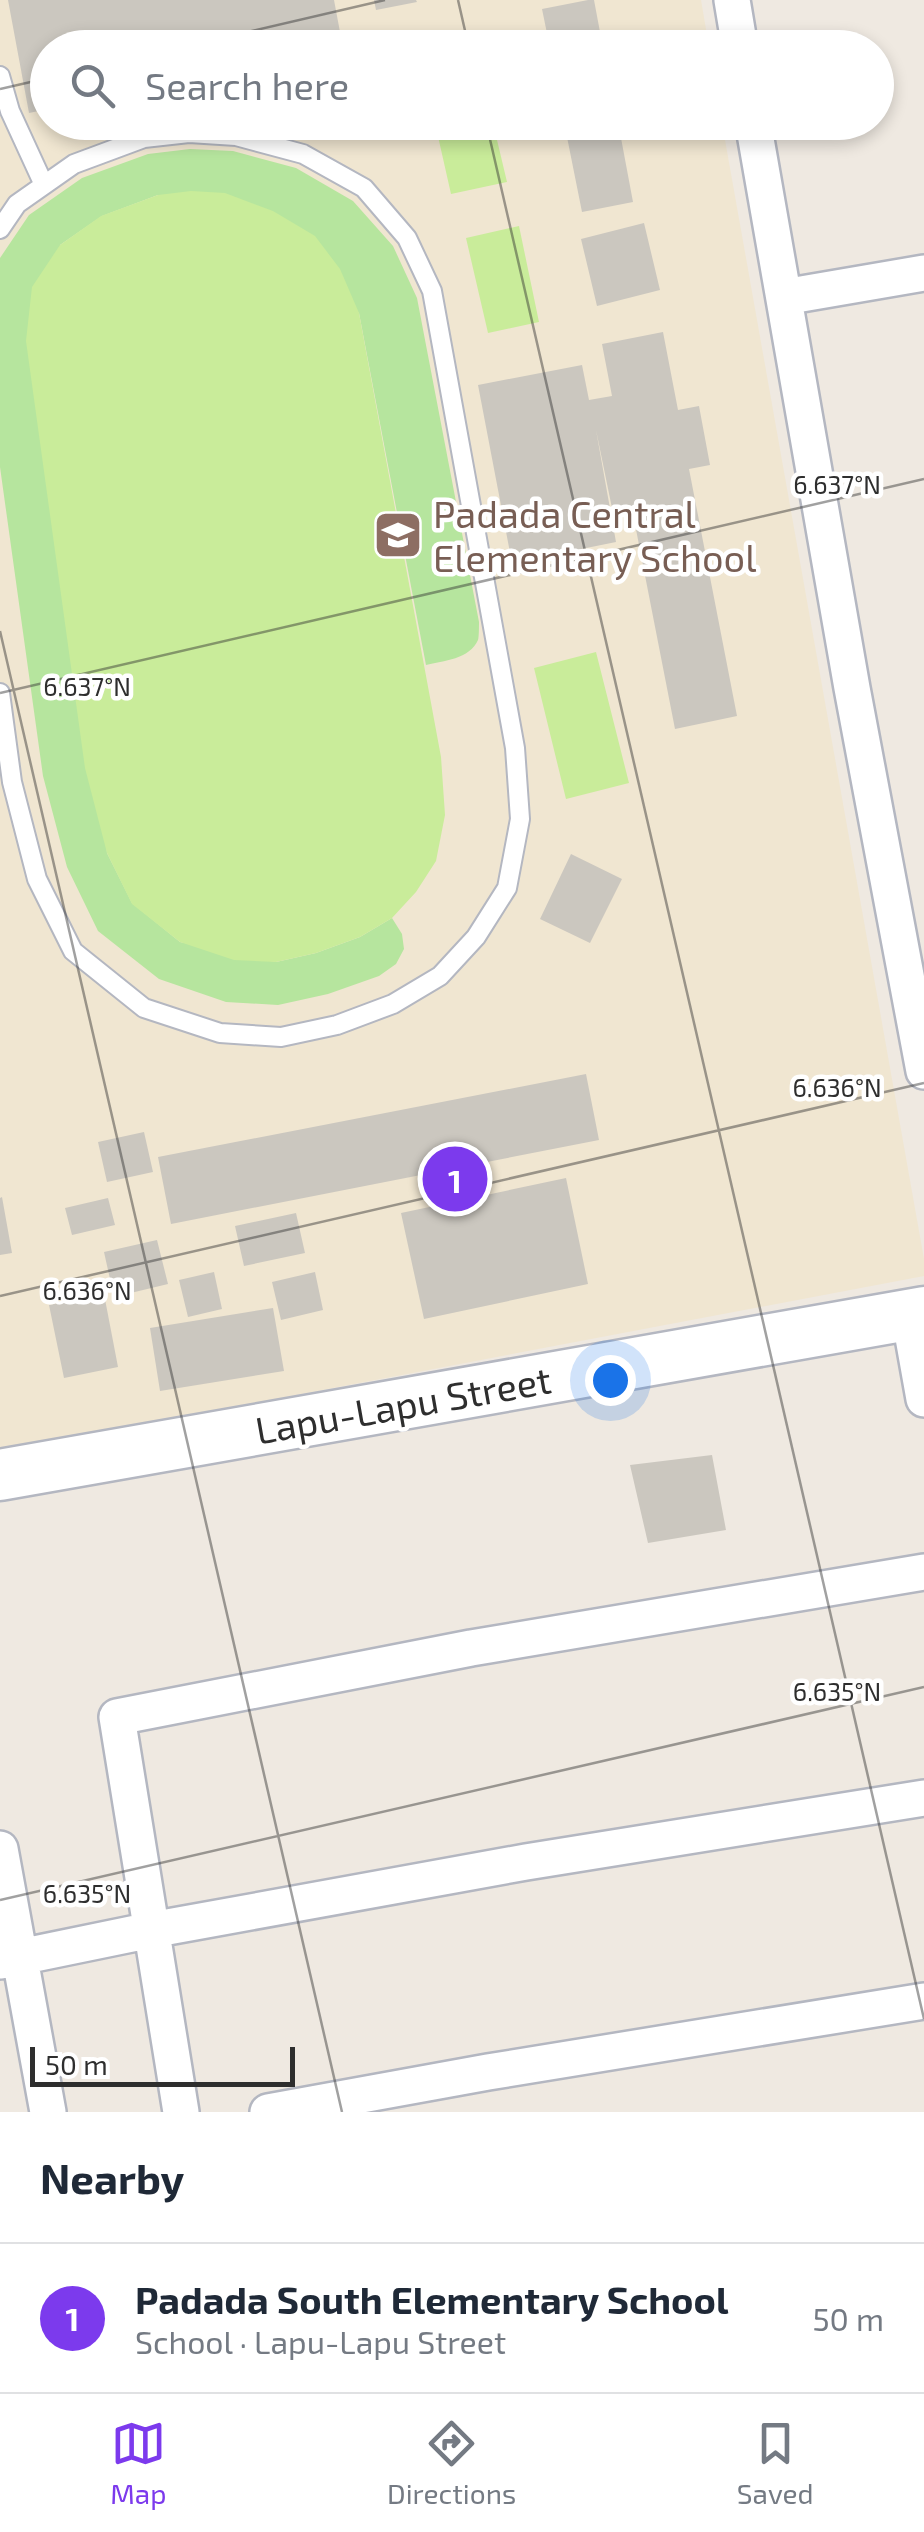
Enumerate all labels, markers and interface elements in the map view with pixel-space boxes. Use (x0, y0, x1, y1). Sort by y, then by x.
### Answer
search box (30, 30, 894, 140)
icon: search (65, 58, 120, 113)
text: Search here (145, 62, 349, 108)
text: 6.637°N (793, 469, 881, 499)
place label: Padada Central Elementary School (433, 490, 757, 580)
school or university icon: Padada Central Elementary School (372, 509, 424, 561)
text: 6.637°N (43, 671, 131, 701)
text: 6.636°N (792, 1072, 882, 1102)
pin: 1 (422, 1142, 488, 1216)
text: 6.636°N (42, 1275, 132, 1305)
street label: Lapu-Lapu Street (252, 1355, 554, 1453)
your location (585, 1355, 636, 1406)
text: 6.635°N (793, 1676, 881, 1706)
text: 6.635°N (43, 1878, 131, 1908)
scale bar (30, 2042, 295, 2086)
text: 50 m (45, 2047, 108, 2081)
text: Nearby (40, 2152, 184, 2202)
text: Padada South Elementary School (135, 2276, 728, 2322)
text: 1 (66, 2299, 79, 2337)
text: 50 m (812, 2299, 884, 2337)
text: School · Lapu-Lapu Street (135, 2322, 506, 2360)
tab: Map (110, 2416, 166, 2510)
tab: Directions (387, 2416, 516, 2510)
tab: Saved (737, 2416, 814, 2510)

